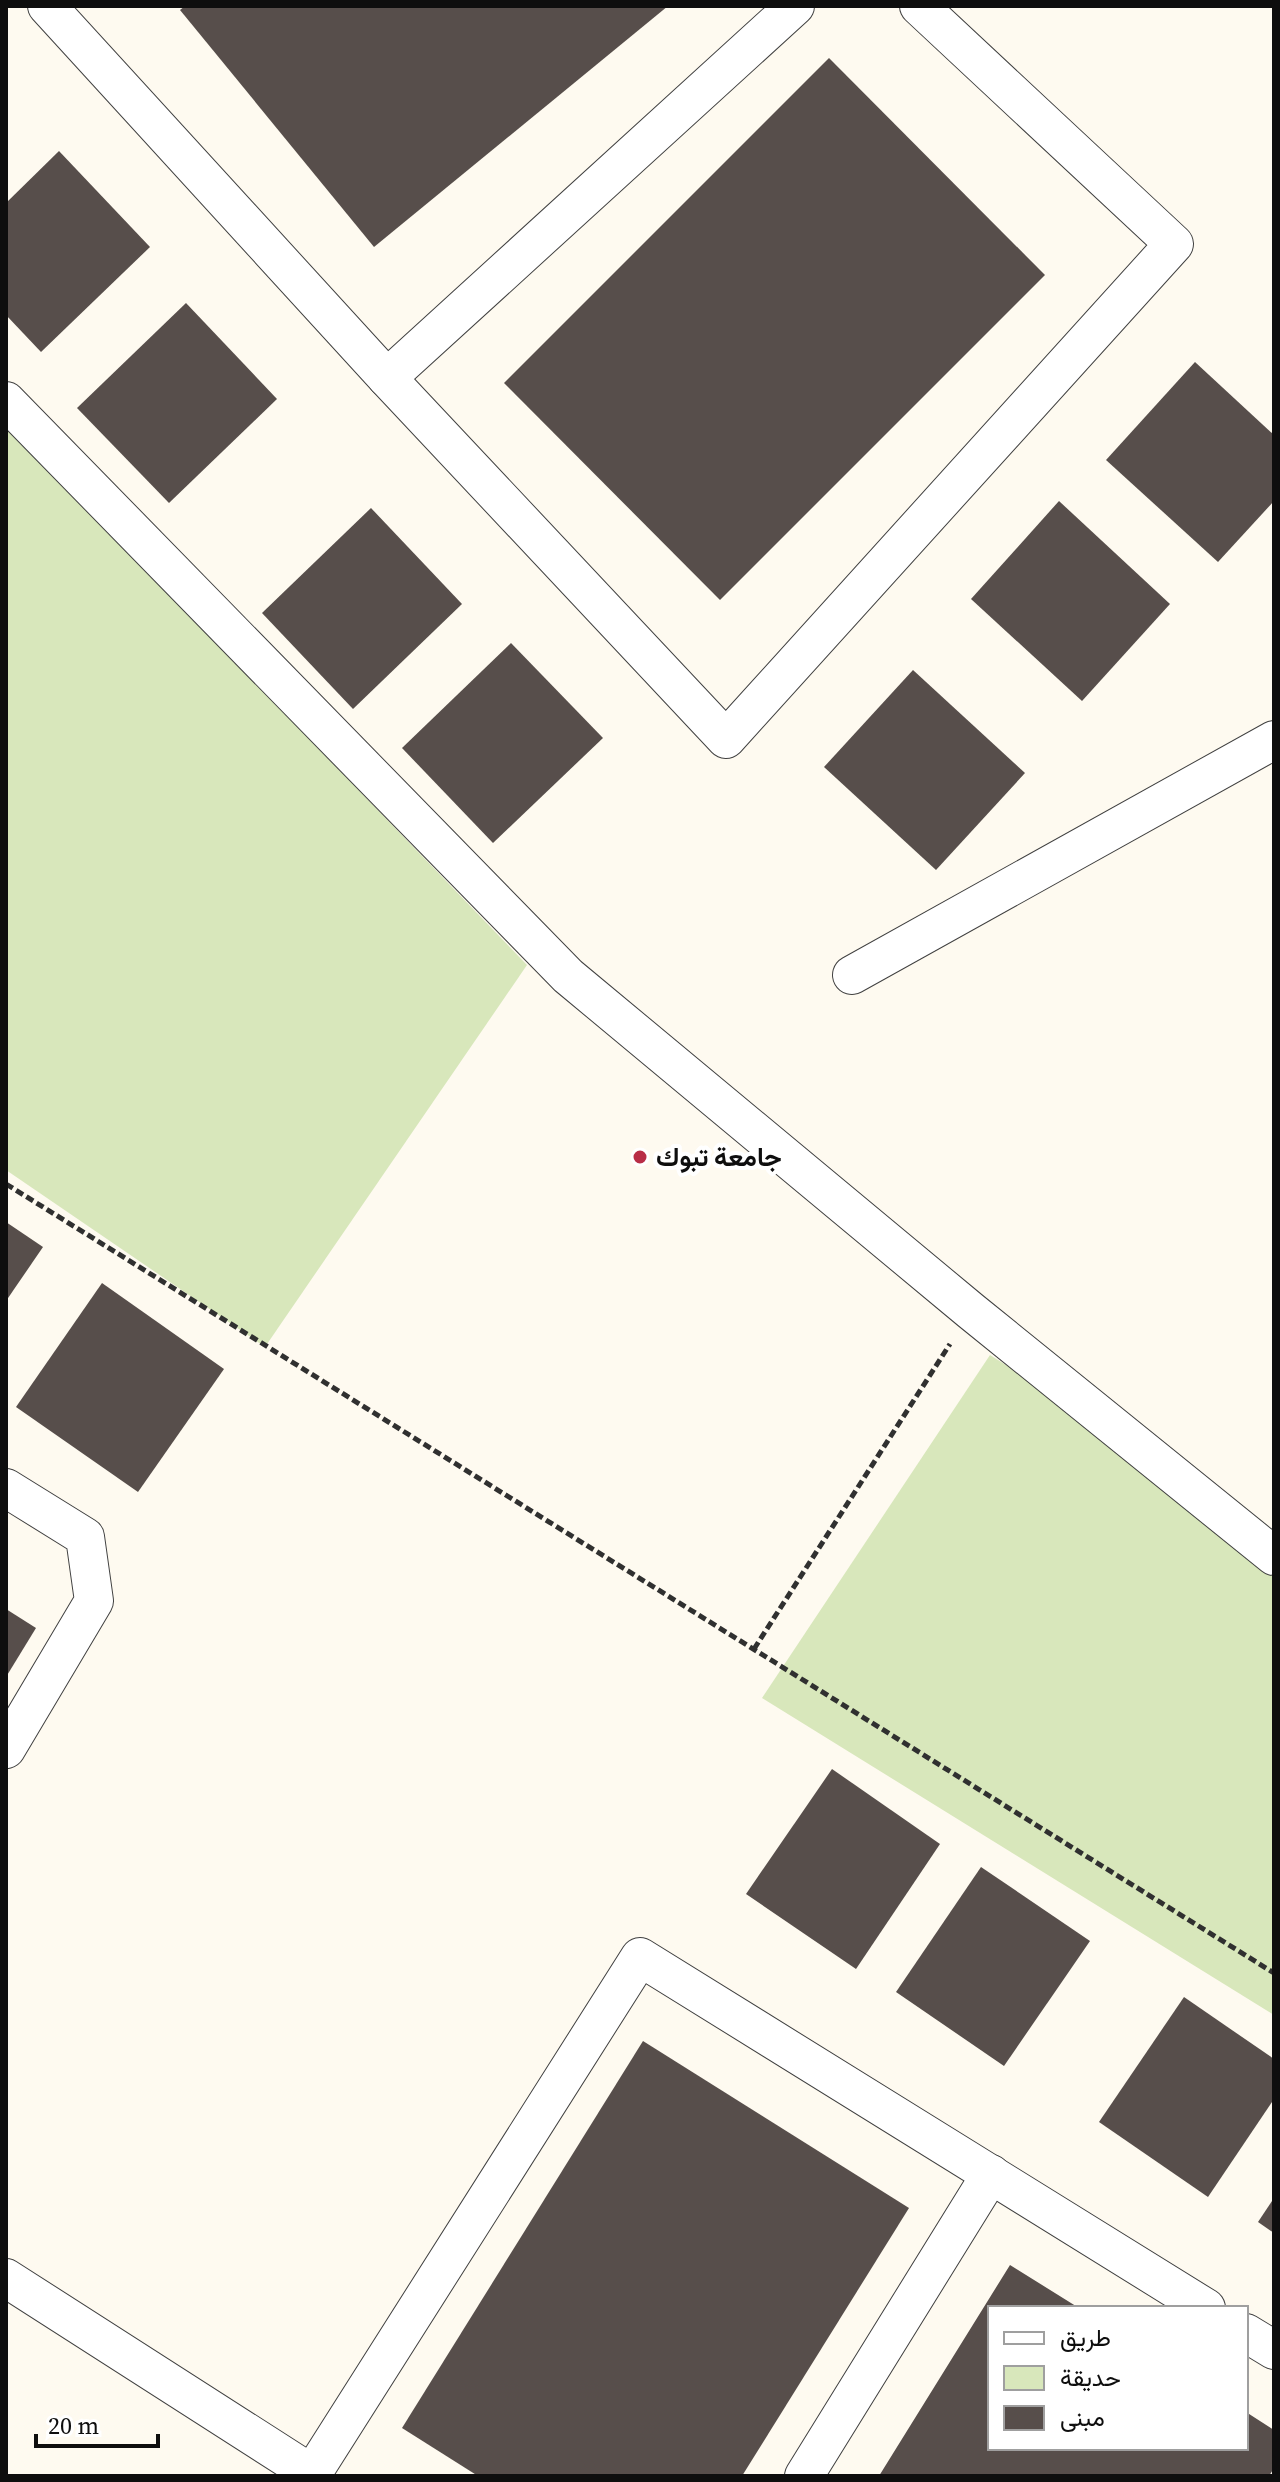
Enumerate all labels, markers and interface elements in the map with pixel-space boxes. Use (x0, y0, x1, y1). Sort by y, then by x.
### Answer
place label: جامعة تبوك (656, 1139, 782, 1175)
marker: جامعة تبوك (631, 1148, 649, 1166)
legend (988, 2306, 1248, 2450)
text: طريق (1060, 2321, 1111, 2354)
text: حديقة (1060, 2361, 1121, 2394)
scale bar (36, 2398, 158, 2448)
text: مبنى (1060, 2401, 1105, 2434)
text: 20 m (48, 2409, 99, 2442)

